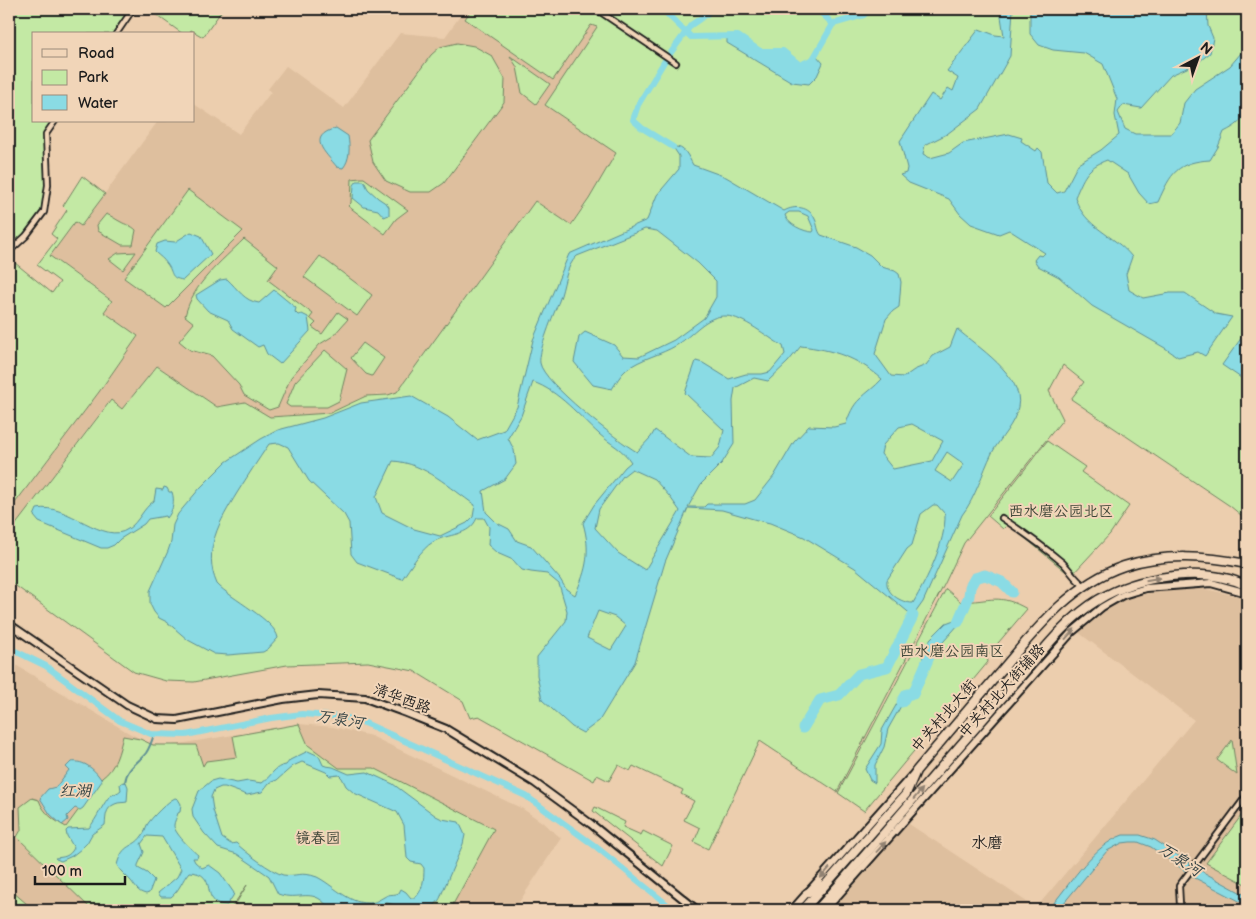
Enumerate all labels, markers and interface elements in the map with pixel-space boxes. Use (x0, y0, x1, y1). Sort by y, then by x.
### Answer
legend (32, 32, 195, 122)
north arrow (1174, 32, 1224, 82)
text: N (1197, 39, 1216, 58)
text: Road (78, 44, 114, 63)
text: Park (78, 68, 109, 87)
text: Water (78, 94, 118, 113)
park label: 西水磨公园北区 (1008, 502, 1114, 521)
one-way arrow (1146, 575, 1162, 583)
one-way arrow (1064, 629, 1076, 641)
street label: 中关村北大街辅路 (955, 640, 1049, 742)
park label: 西水磨公园南区 (899, 642, 1005, 661)
street label: 中关村北大街 (907, 676, 981, 756)
street label: 清华西路 (371, 680, 433, 718)
water label: 万泉河 (315, 706, 368, 734)
water label: 红湖 (59, 782, 93, 801)
one-way arrow (912, 788, 923, 801)
park label: 镜春园 (295, 829, 341, 848)
district label: 水磨 (971, 834, 1003, 853)
water label: 万泉河 (1155, 839, 1208, 883)
one-way arrow (875, 842, 887, 854)
scale bar (35, 854, 125, 886)
text: 100 m (42, 862, 82, 881)
one-way arrow (819, 866, 831, 878)

